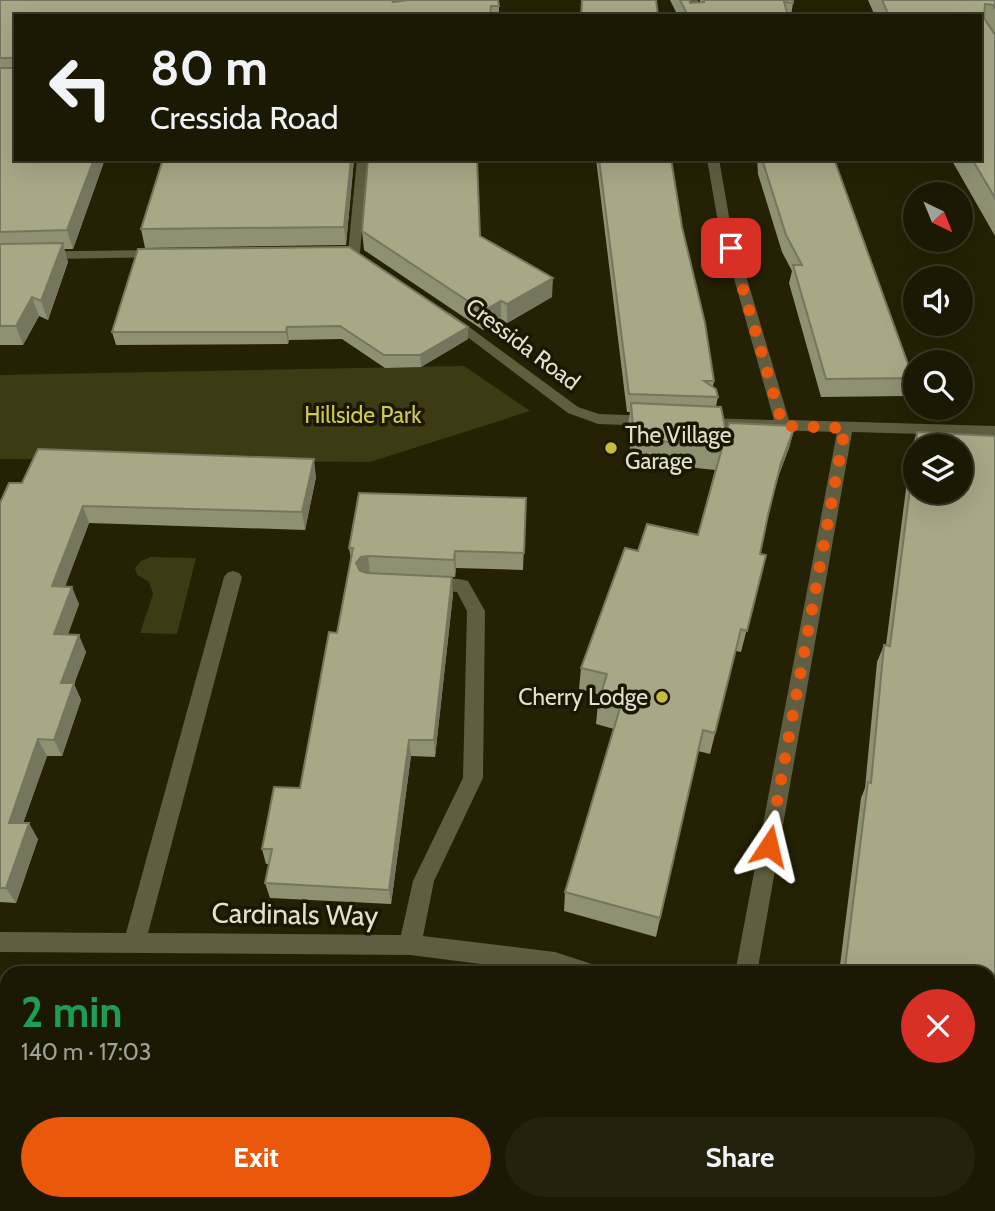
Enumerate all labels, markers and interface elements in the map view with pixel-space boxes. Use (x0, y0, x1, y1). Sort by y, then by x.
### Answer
text: 80 m (150, 38, 268, 97)
icon: left (35, 42, 126, 133)
text: Cressida Road (150, 98, 339, 137)
north arrow (903, 182, 973, 252)
map controls (903, 182, 973, 504)
pin (701, 218, 761, 278)
icon: arrive (712, 229, 750, 267)
button: sound (903, 266, 973, 336)
street label: Cressida Road (460, 292, 586, 396)
button: search (903, 350, 973, 420)
park label: Hillside Park (304, 401, 422, 429)
place label: The Village Garage (625, 421, 732, 475)
button: layers (903, 434, 973, 504)
marker: The Village Garage (603, 440, 619, 456)
place label: Cherry Lodge (518, 683, 648, 711)
marker: Cherry Lodge (654, 689, 670, 705)
position arrow (732, 809, 806, 883)
street label: Cardinals Way (211, 896, 379, 932)
text: 2 min (21, 986, 122, 1038)
button: close (901, 989, 975, 1063)
text: 140 m · 17:03 (21, 1038, 151, 1066)
button: Exit (21, 1117, 491, 1197)
button: Share (505, 1117, 975, 1197)

